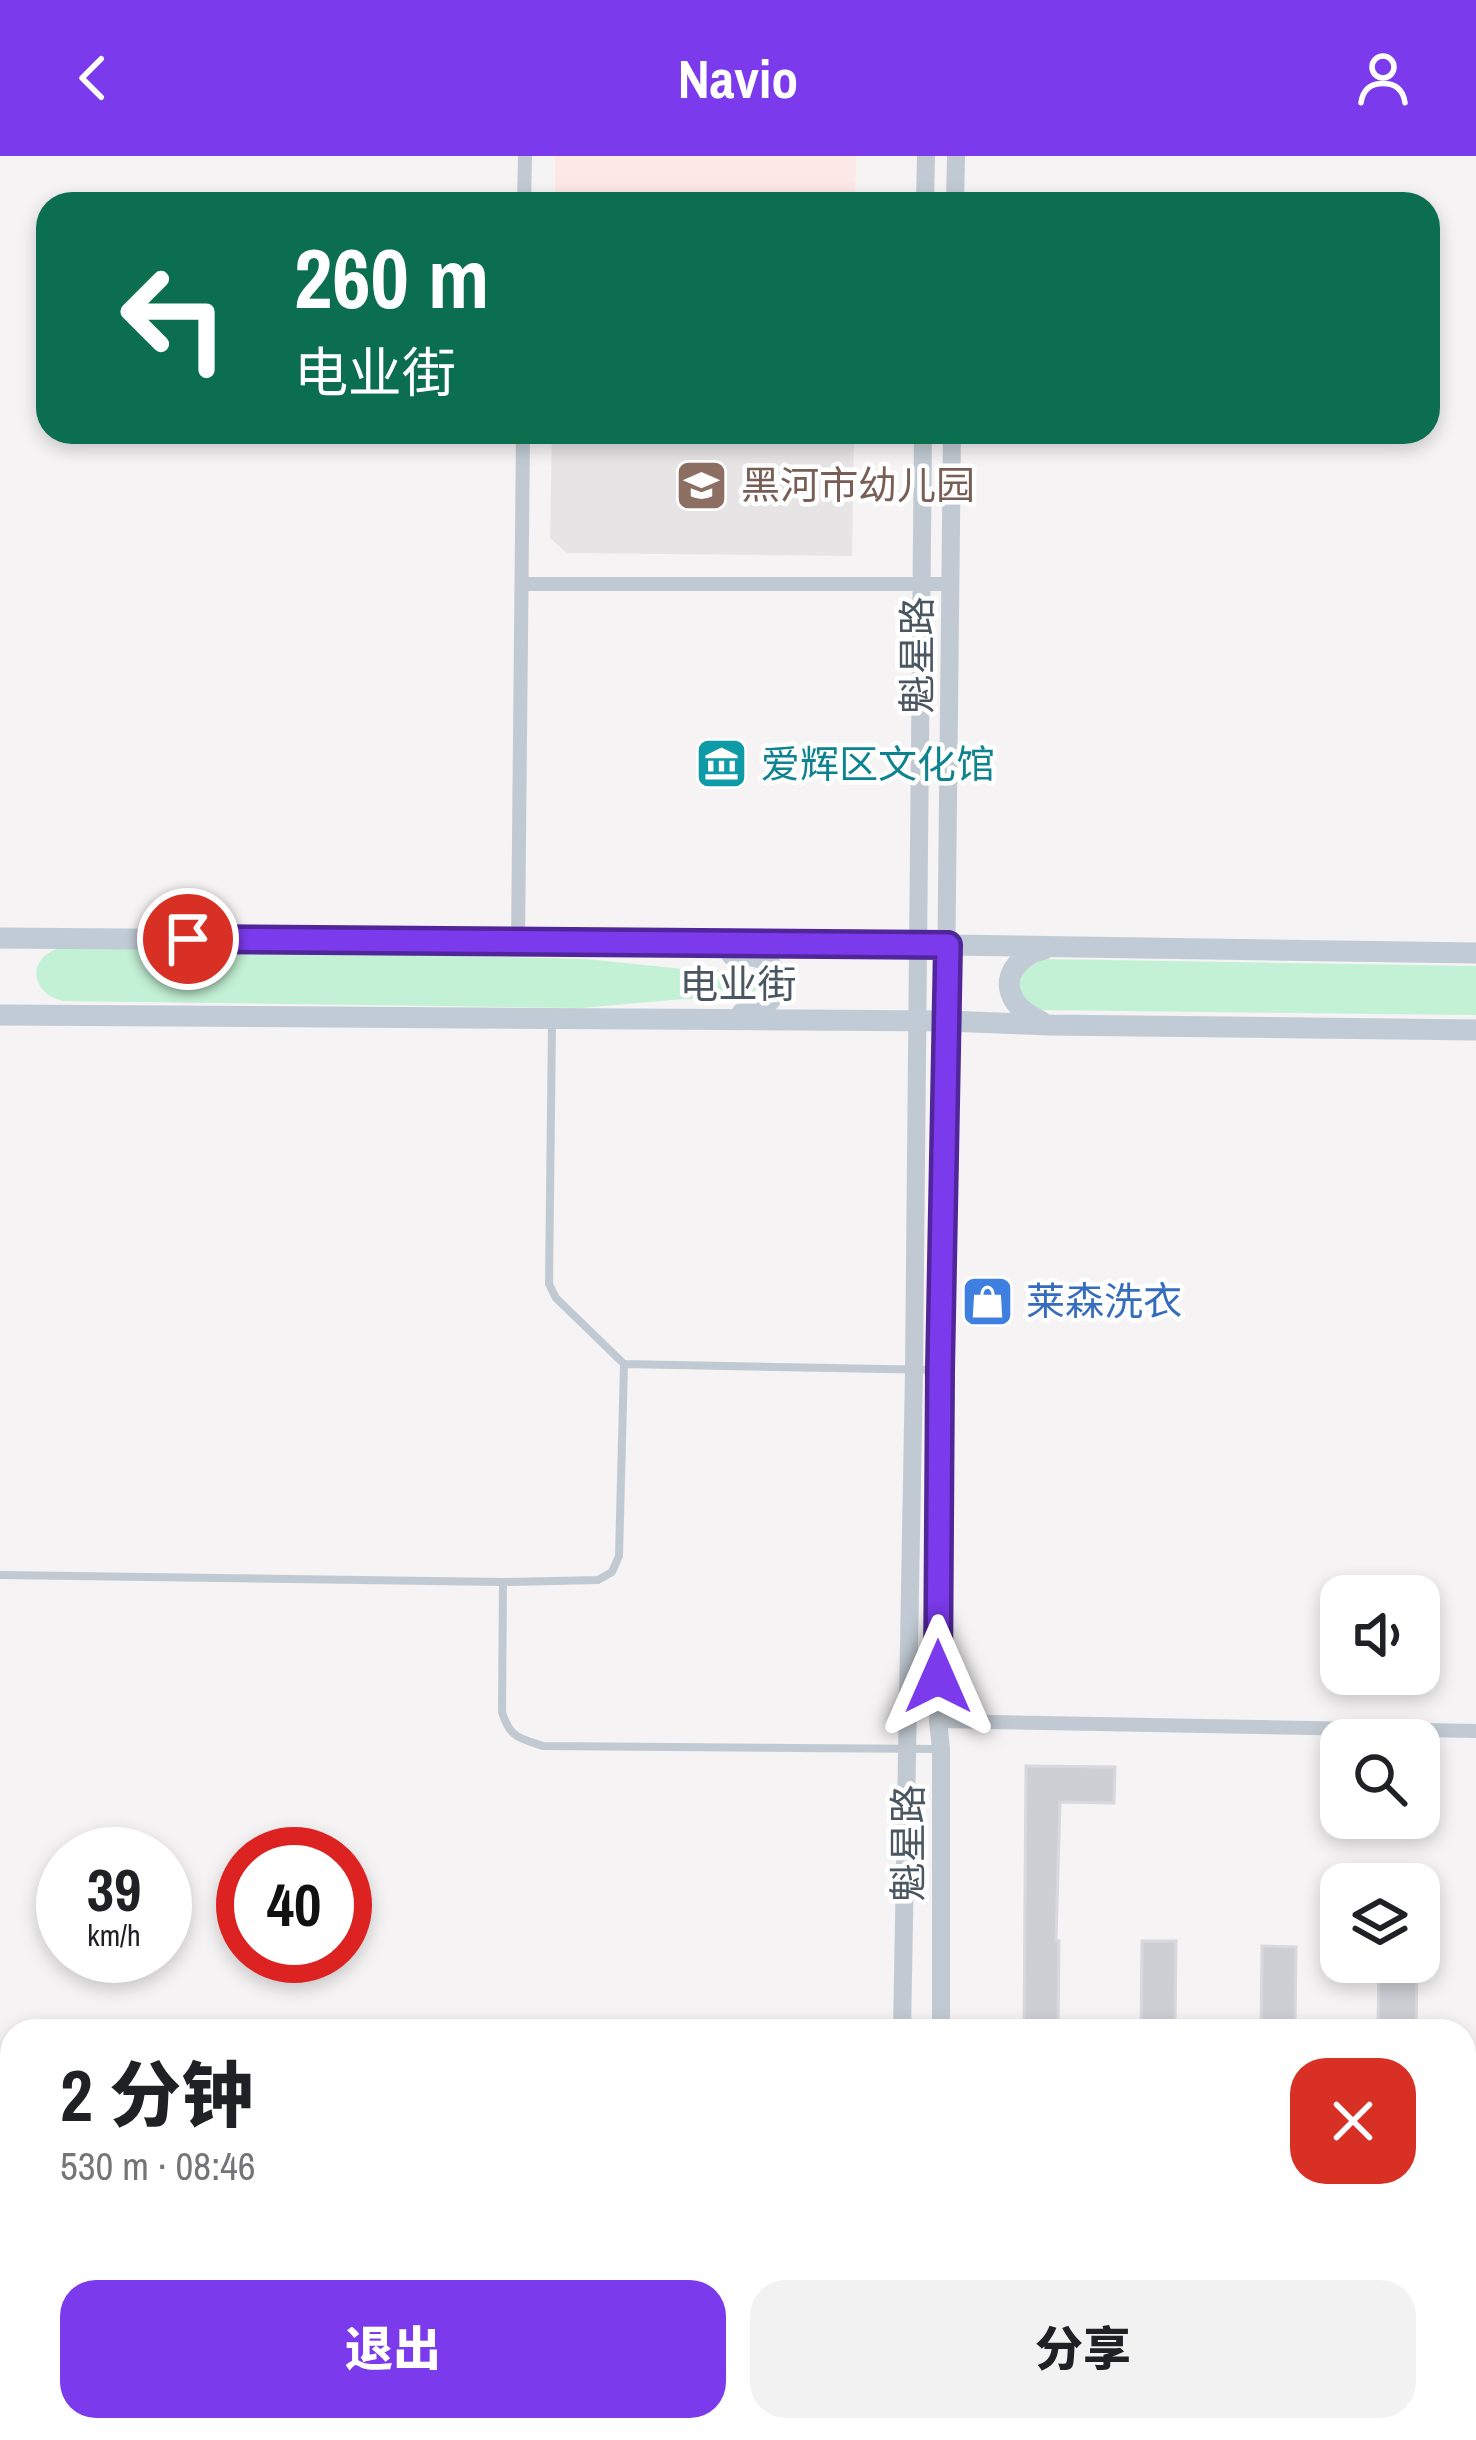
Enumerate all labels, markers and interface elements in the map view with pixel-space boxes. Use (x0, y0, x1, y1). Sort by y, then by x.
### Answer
text: Navio (678, 42, 798, 115)
icon: back (60, 45, 126, 111)
icon: person (1350, 45, 1416, 111)
text: 260 m (294, 221, 489, 334)
icon: left (96, 240, 252, 396)
text: 电业街 (294, 336, 456, 409)
school or university icon: 黑河市幼儿园 (674, 457, 730, 513)
place label: 黑河市幼儿园 (741, 459, 975, 511)
street label: 魁星路 (891, 596, 943, 714)
museum icon: 爱辉区文化馆 (694, 736, 750, 792)
place label: 爱辉区文化馆 (761, 738, 995, 790)
pin (137, 888, 239, 990)
icon: arrive (155, 906, 221, 972)
street label: 电业街 (679, 958, 797, 1010)
shop icon: 莱森洗衣 (959, 1273, 1015, 1329)
place label: 莱森洗衣 (1026, 1275, 1182, 1327)
map controls (1320, 1575, 1440, 1983)
button: sound (1320, 1575, 1440, 1695)
position arrow (875, 1614, 1001, 1740)
button: search (1320, 1719, 1440, 1839)
street label: 魁星路 (882, 1784, 934, 1902)
speed limit sign: 40 (216, 1827, 372, 1983)
text: 39 (87, 1849, 141, 1930)
button: layers (1320, 1863, 1440, 1983)
text: km/h (87, 1915, 141, 1955)
text: 2 分钟 (60, 2046, 253, 2143)
button: close (1290, 2058, 1416, 2184)
text: 530 m · 08:46 (60, 2140, 256, 2192)
button: 退出 (60, 2280, 726, 2418)
button: 分享 (750, 2280, 1416, 2418)

